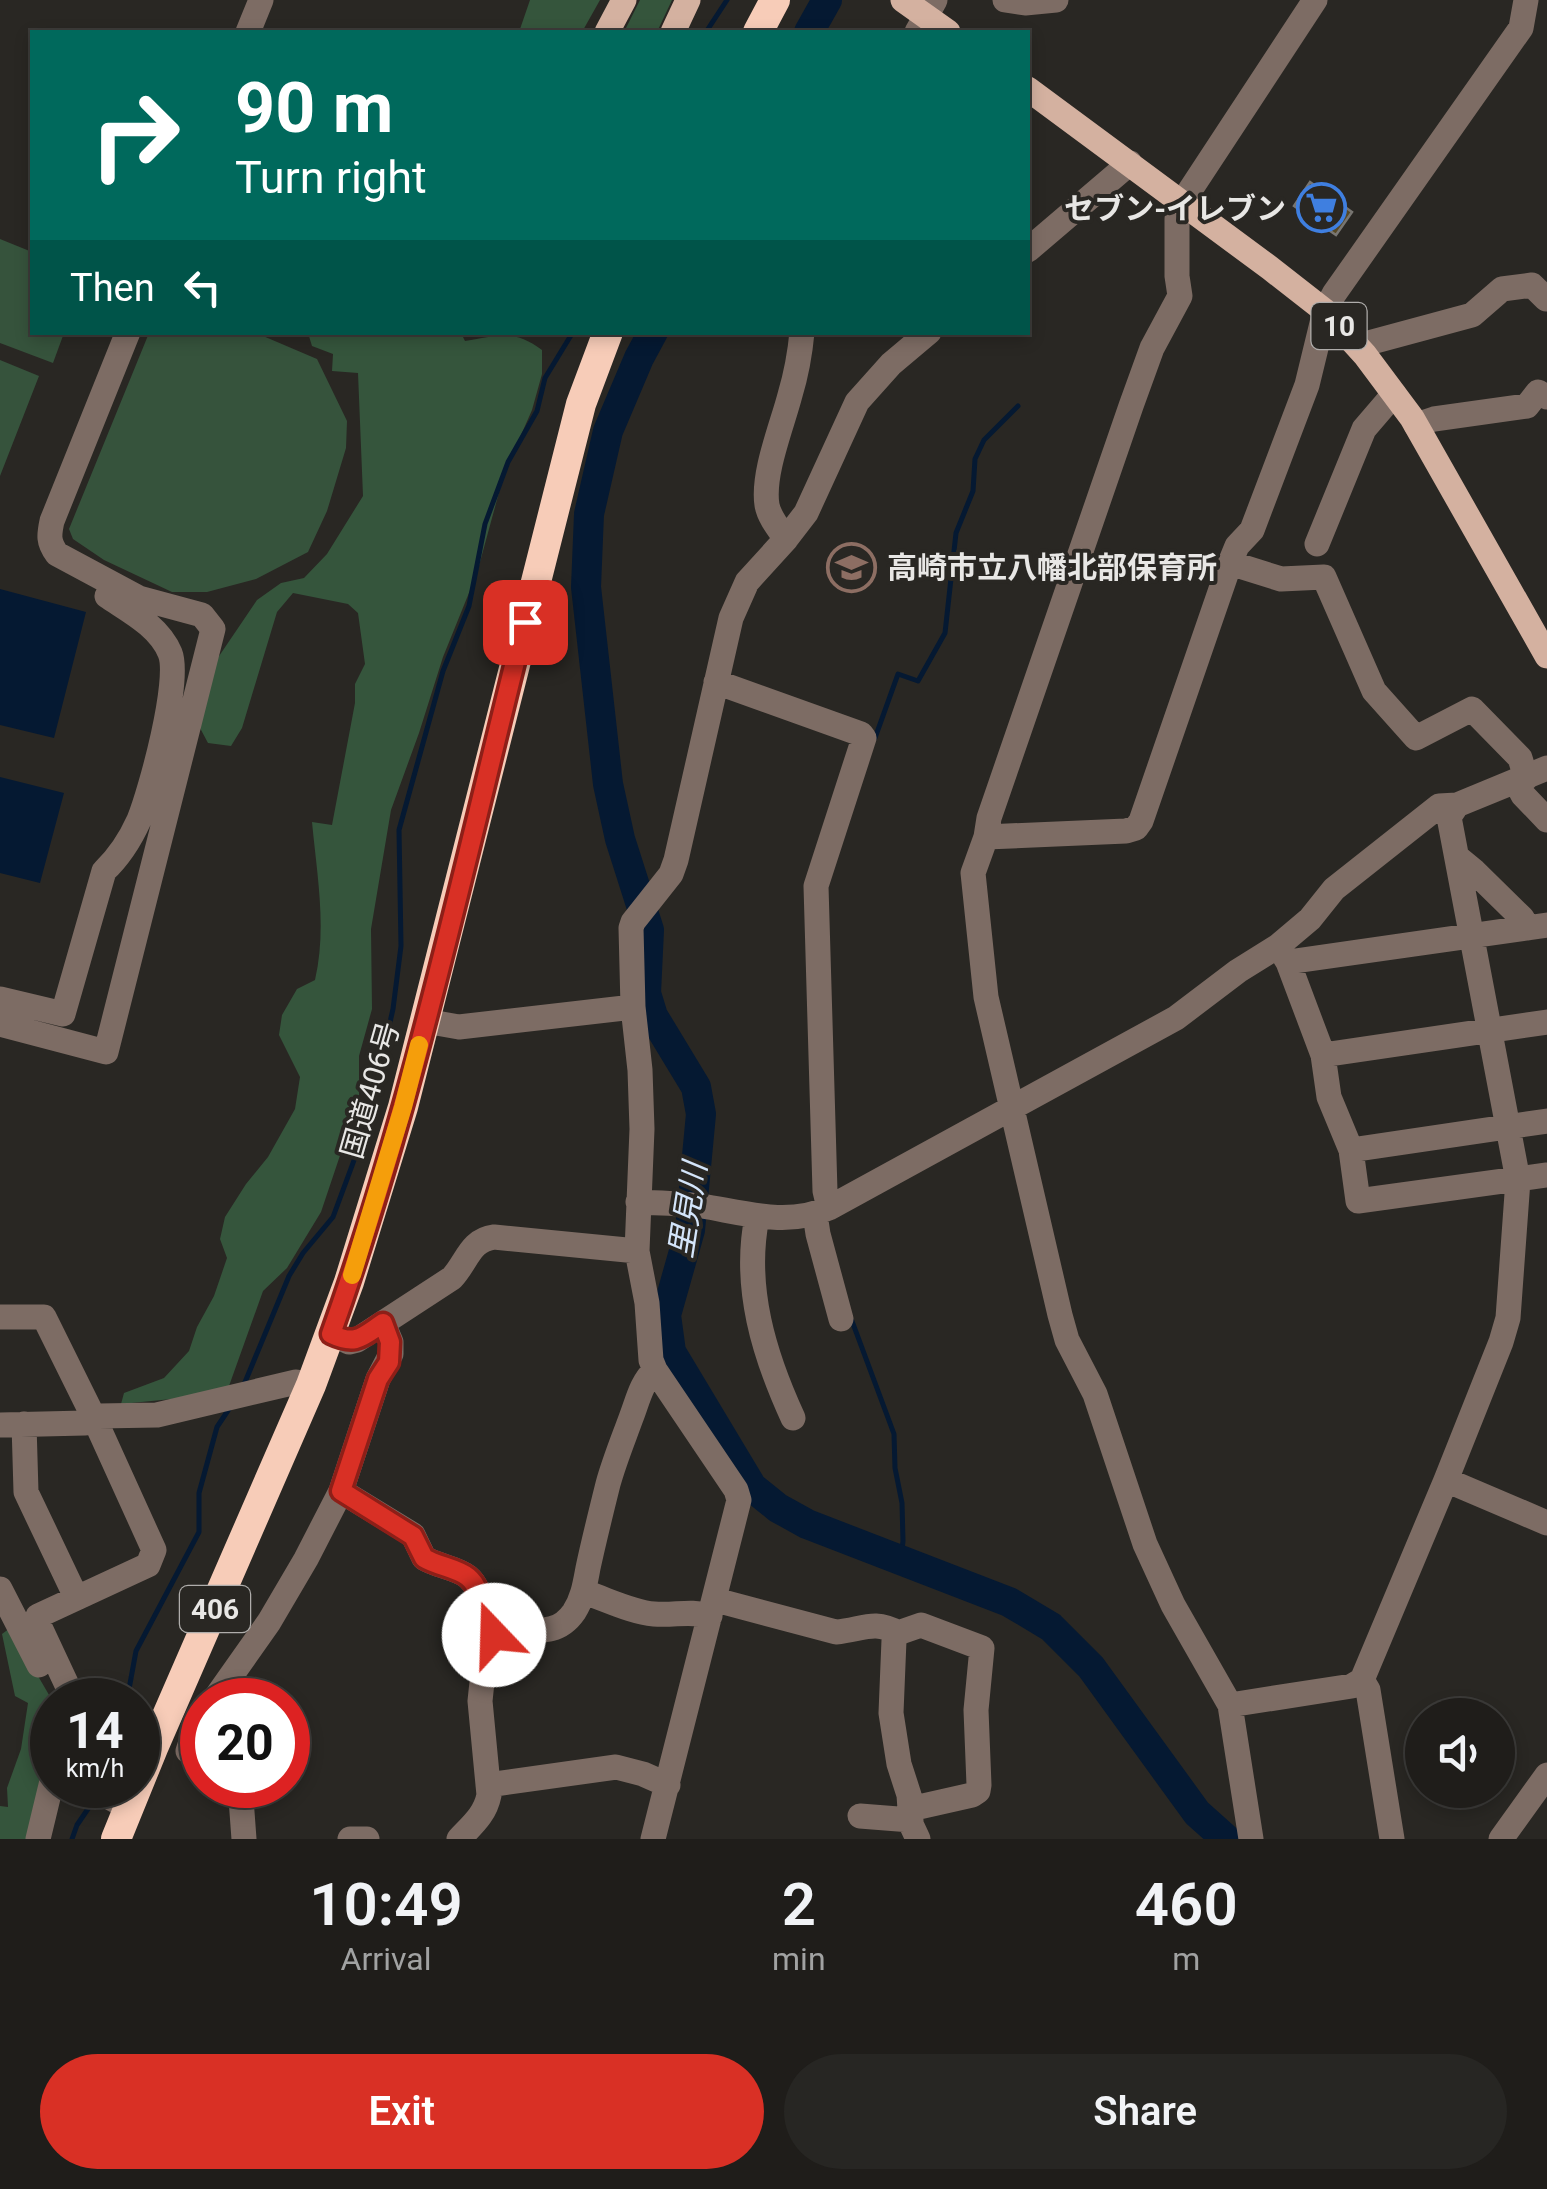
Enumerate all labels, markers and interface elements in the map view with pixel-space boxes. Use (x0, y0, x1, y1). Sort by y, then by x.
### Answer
text: 90 m (235, 67, 393, 149)
icon: right (70, 70, 200, 200)
text: Turn right (235, 151, 427, 204)
supermarket icon: セブン-イレブン (1295, 182, 1347, 234)
place label: セブン-イレブン (1064, 191, 1286, 226)
icon: left (175, 260, 230, 315)
text: Then (70, 266, 155, 310)
road number: 10 (1312, 303, 1366, 349)
school or university icon: 高崎市立八幡北部保育所 (826, 541, 878, 593)
place label: 高崎市立八幡北部保育所 (887, 550, 1217, 585)
pin (483, 580, 568, 665)
icon: arrive (498, 595, 553, 650)
street label: 国道406号 (334, 1018, 406, 1162)
water label: 里見川 (662, 1157, 715, 1260)
position arrow (442, 1583, 546, 1687)
road number: 406 (180, 1586, 250, 1632)
speed limit sign: 20 (180, 1678, 310, 1808)
map controls (1405, 1698, 1515, 1808)
button: sound (1405, 1698, 1515, 1808)
text: 14 (66, 1702, 124, 1760)
text: km/h (66, 1754, 124, 1783)
text: 10:49 (309, 1869, 463, 1940)
text: 2 (782, 1869, 816, 1940)
text: 460 (1135, 1869, 1238, 1940)
text: Arrival (341, 1940, 431, 1978)
text: min (772, 1940, 826, 1978)
text: m (1172, 1940, 1200, 1978)
button: Exit (40, 2054, 764, 2169)
button: Share (784, 2054, 1507, 2169)

